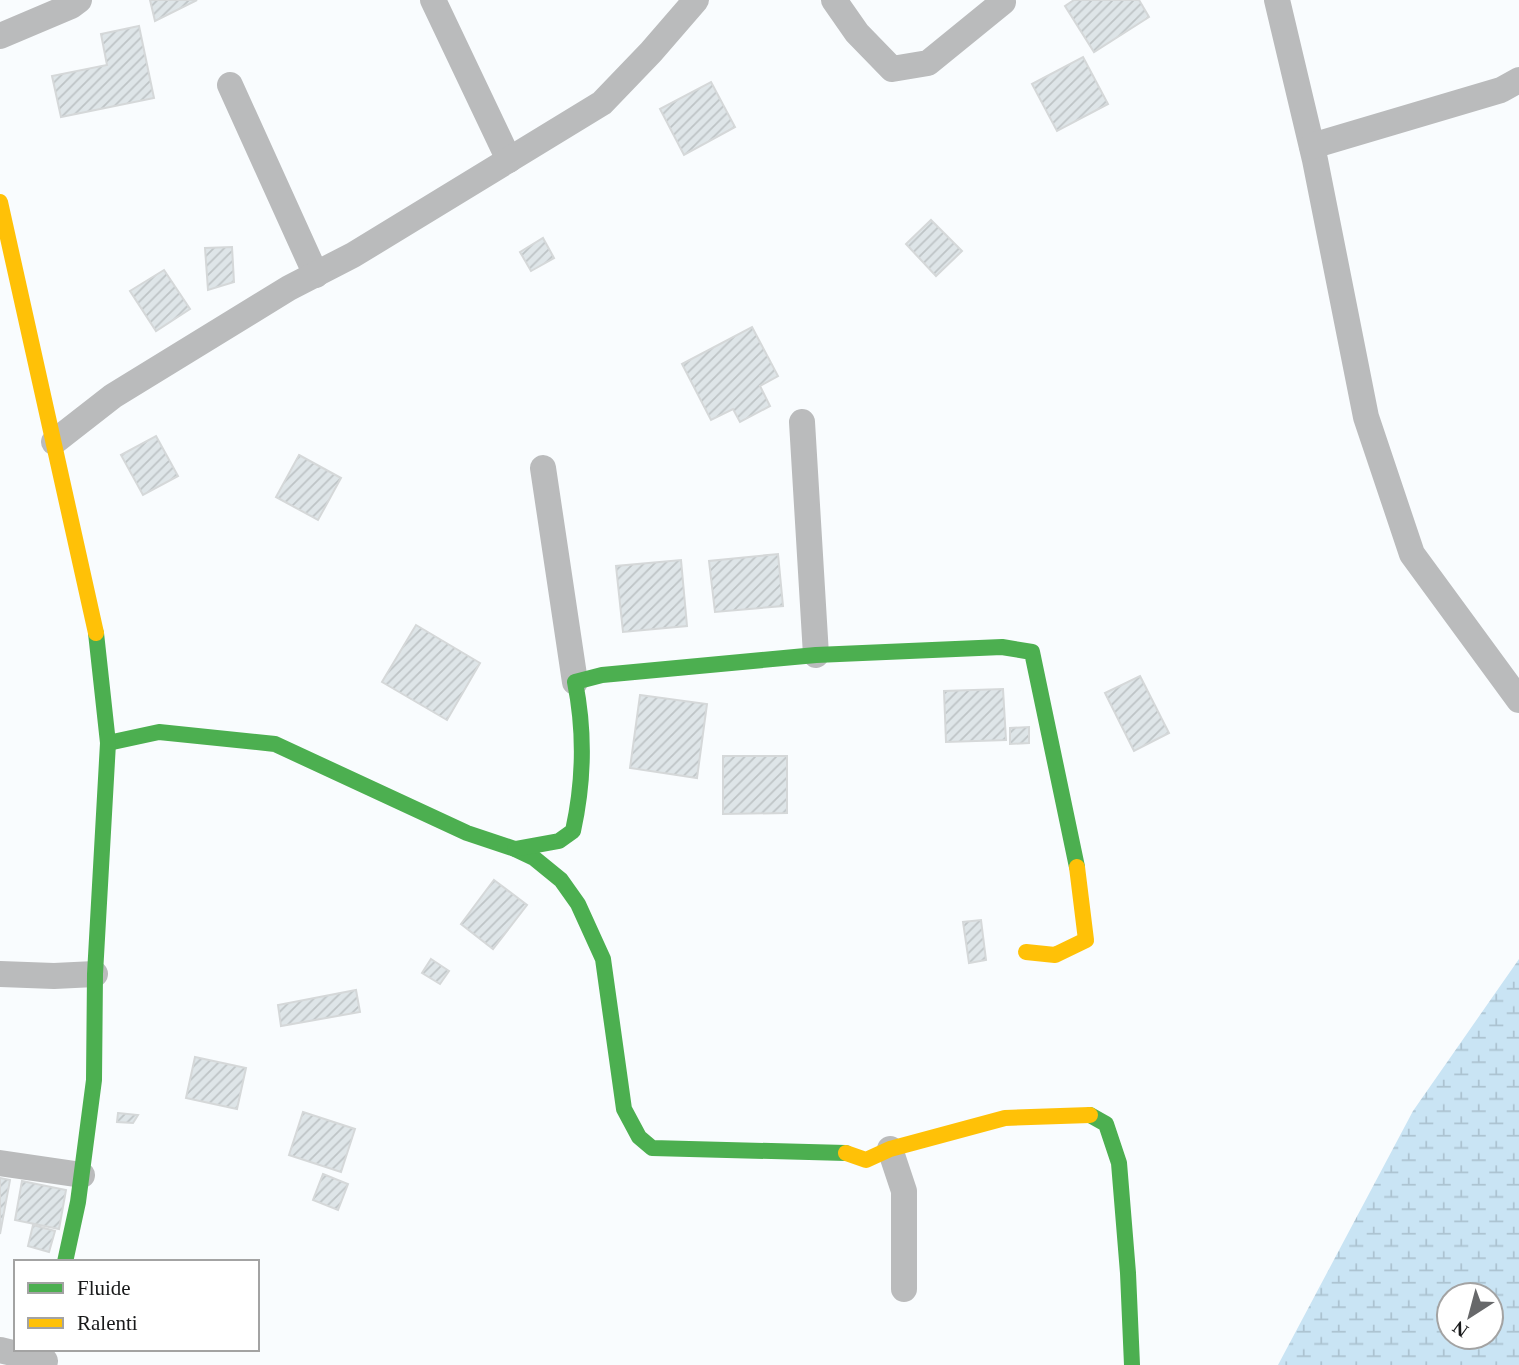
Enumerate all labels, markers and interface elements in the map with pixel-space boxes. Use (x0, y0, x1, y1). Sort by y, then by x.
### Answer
legend (14, 1260, 259, 1351)
text: Fluide (77, 1276, 131, 1300)
north arrow (1435, 1281, 1505, 1351)
text: Ralenti (77, 1311, 138, 1335)
text: N (1448, 1317, 1472, 1342)

